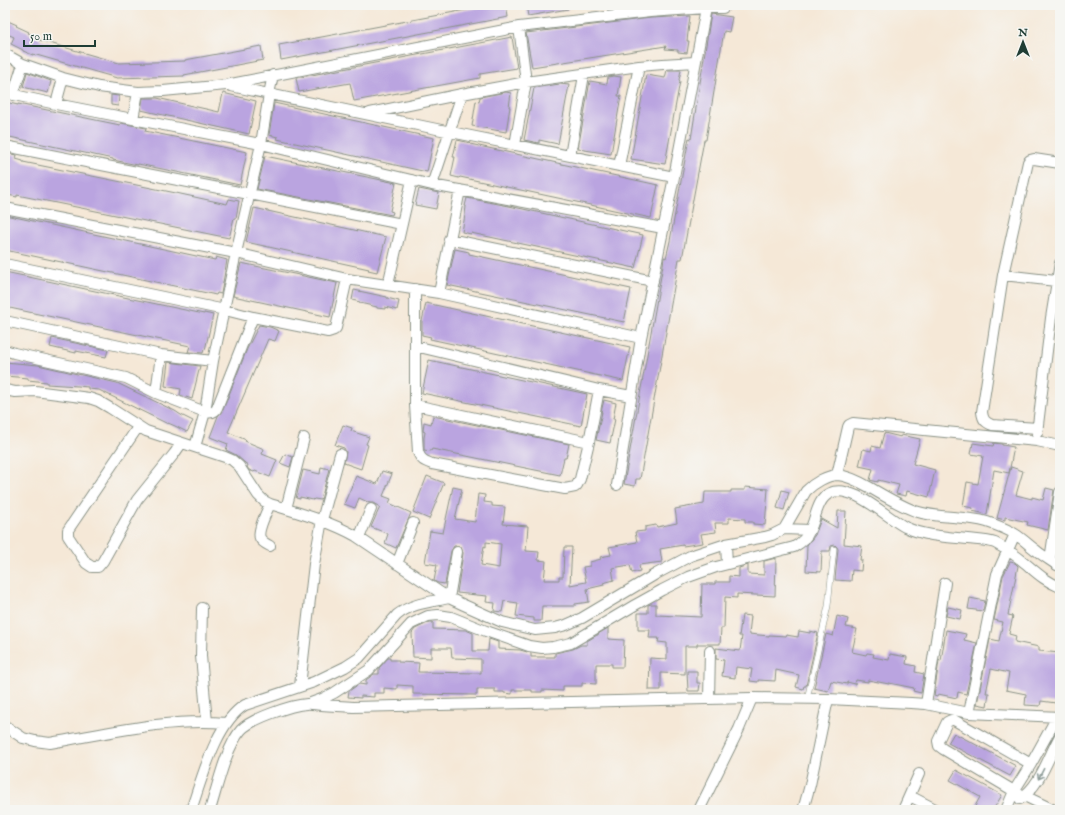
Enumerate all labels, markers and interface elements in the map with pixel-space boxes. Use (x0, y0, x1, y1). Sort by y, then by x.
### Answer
scale bar (24, 22, 95, 48)
north arrow (1003, 22, 1043, 62)
text: N (1017, 26, 1028, 40)
text: 50 m (30, 29, 52, 44)
one-way arrow (1037, 767, 1044, 779)

